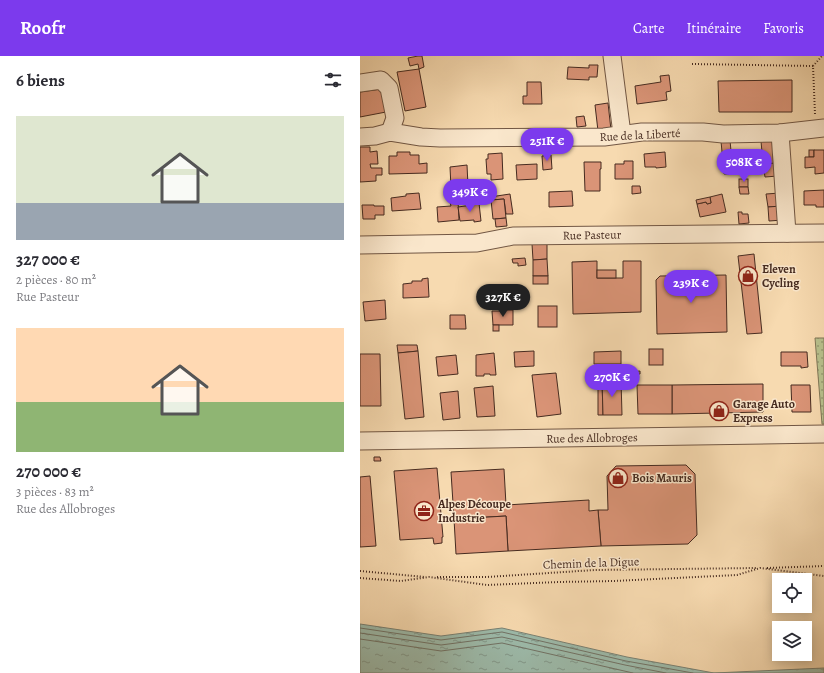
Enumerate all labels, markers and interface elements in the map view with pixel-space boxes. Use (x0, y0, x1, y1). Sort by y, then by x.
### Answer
text: Roofr (20, 15, 66, 41)
text: Carte (633, 19, 664, 38)
text: Itinéraire (686, 19, 741, 38)
text: Favoris (763, 19, 804, 38)
text: 6 biens (16, 69, 65, 92)
icon: filters (322, 69, 344, 91)
street label: Rue de la Liberté (599, 125, 681, 145)
pin: 251K € (514, 128, 580, 162)
text: 251K € (530, 132, 564, 149)
icon: home (144, 142, 216, 214)
pin: 508K € (711, 149, 777, 183)
text: 508K € (726, 153, 762, 170)
pin: 349K € (437, 179, 503, 213)
text: 349K € (452, 183, 488, 200)
street label: Rue Pasteur (563, 226, 622, 244)
text: 327 000 € (16, 248, 80, 271)
place label: Eleven Cycling (762, 261, 800, 291)
shop icon: Eleven Cycling (737, 265, 759, 287)
pin: 239K € (658, 270, 724, 304)
text: 2 pièces · 80 m² (16, 271, 96, 288)
text: 239K € (673, 274, 709, 291)
pin: 327K € (470, 284, 536, 318)
text: Rue Pasteur (16, 288, 79, 305)
text: 327K € (485, 288, 521, 305)
icon: home (144, 354, 216, 426)
pin: 270K € (579, 364, 645, 398)
text: 270K € (594, 368, 630, 385)
place label: Garage Auto Express (733, 396, 795, 426)
shop icon: Garage Auto Express (708, 400, 730, 422)
street label: Rue des Allobroges (546, 429, 638, 447)
text: 270 000 € (16, 460, 81, 483)
shop icon: Bois Mauris (607, 467, 629, 489)
place label: Bois Mauris (632, 470, 692, 486)
text: 3 pièces · 83 m² (16, 483, 94, 500)
place label: Alpes Découpe Industrie (437, 496, 512, 526)
text: Rue des Allobroges (16, 500, 115, 517)
office icon: Alpes Découpe Industrie (413, 500, 435, 522)
street label: Chemin de la Digue (543, 553, 639, 573)
map controls (772, 573, 812, 661)
button: locate (772, 573, 812, 613)
button: layers (772, 621, 812, 661)

